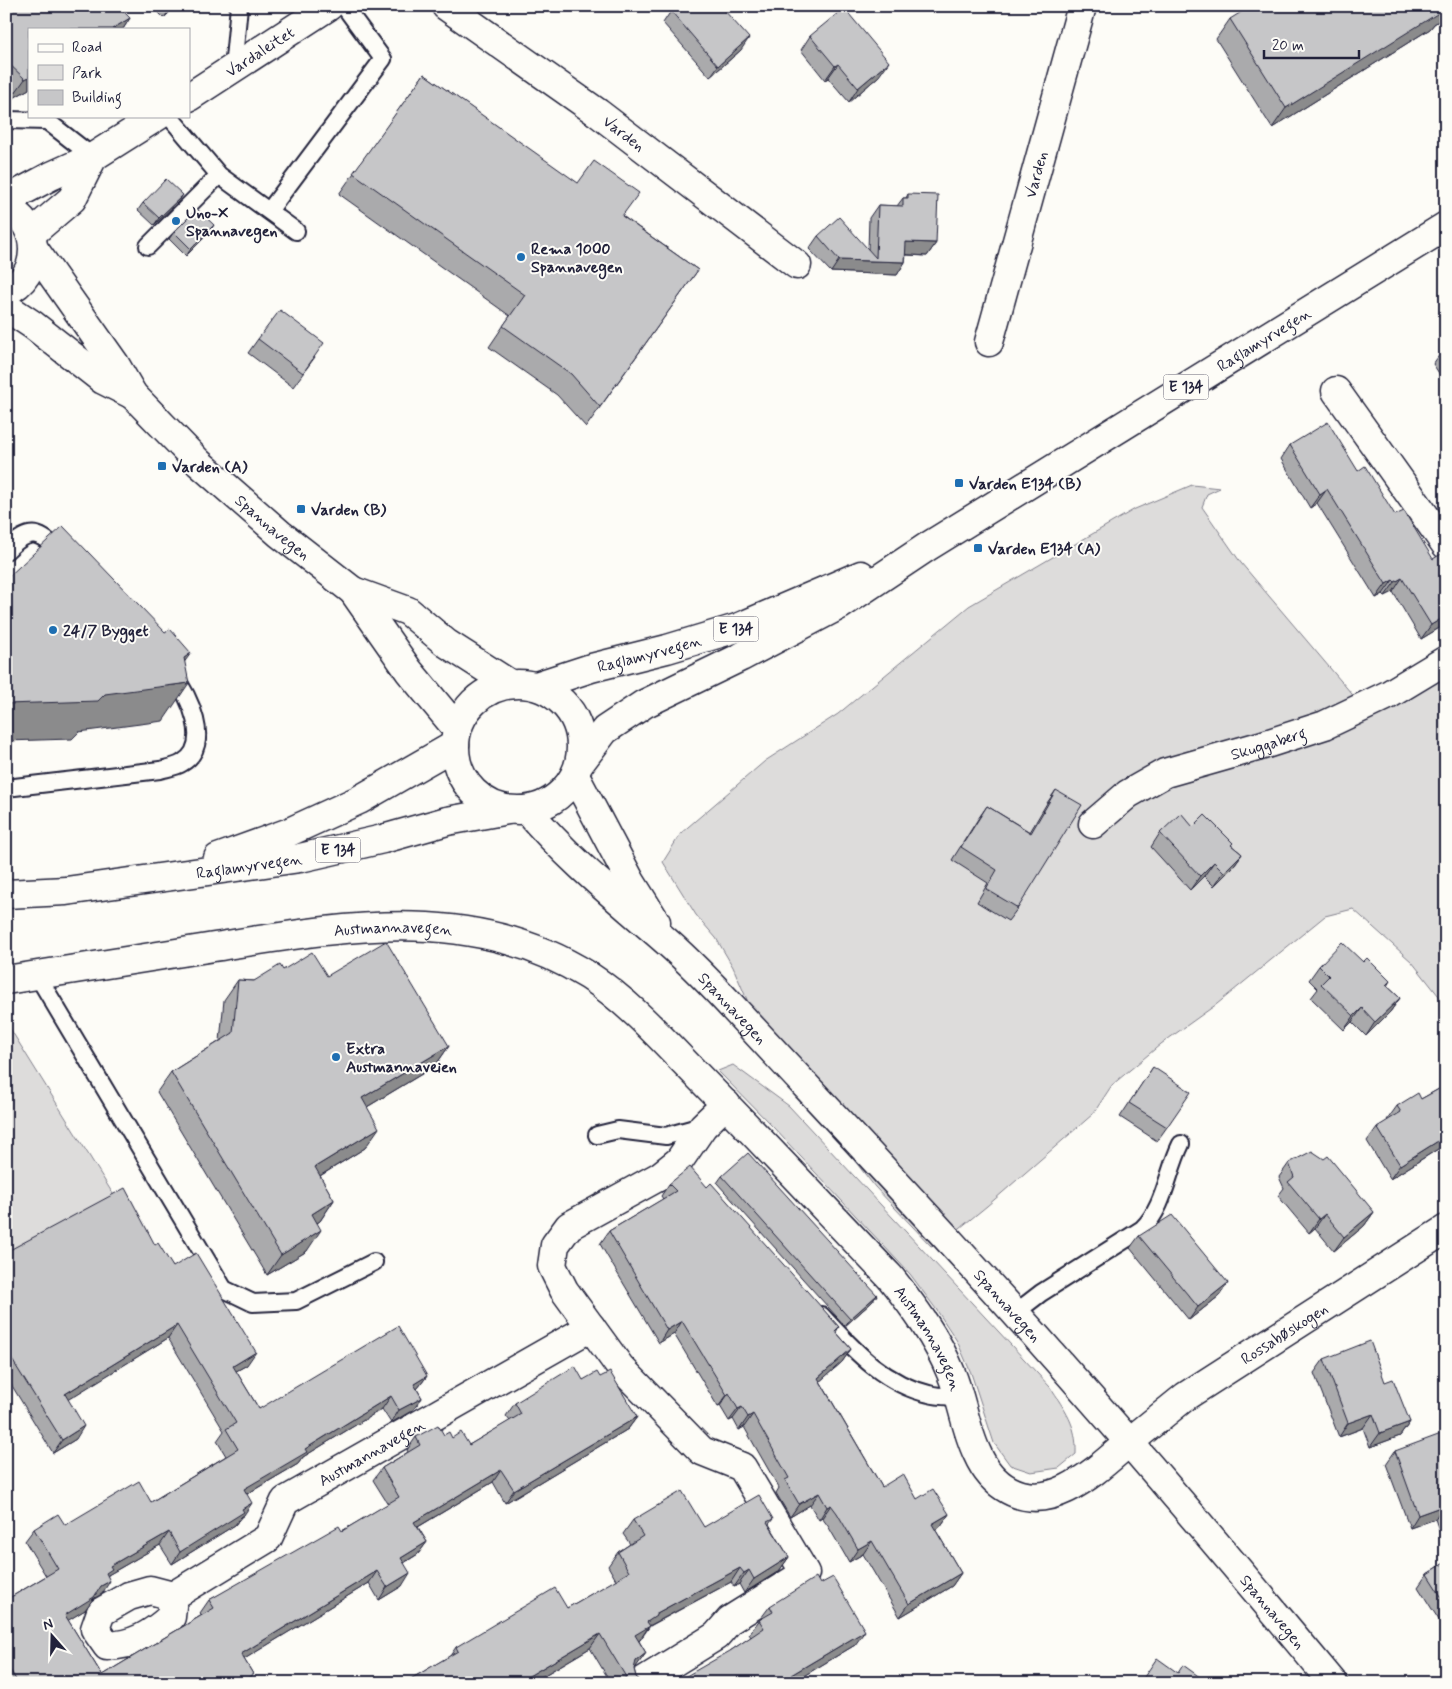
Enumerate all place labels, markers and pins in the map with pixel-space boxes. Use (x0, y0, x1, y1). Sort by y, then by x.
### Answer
place label: Uno-X Spannavegen (186, 203, 278, 244)
marker: Uno-X Spannavegen (170, 215, 182, 227)
place label: Rema 1000 Spannavegen (531, 239, 623, 280)
marker: Rema 1000 Spannavegen (515, 251, 527, 263)
place label: Varden (A) (172, 457, 248, 478)
marker: Varden (A) (156, 460, 168, 472)
place label: Varden E134 (B) (969, 474, 1081, 495)
marker: Varden E134 (B) (953, 477, 965, 489)
place label: Varden (B) (311, 500, 386, 521)
marker: Varden (B) (295, 503, 307, 515)
place label: Varden E134 (A) (988, 539, 1101, 560)
marker: Varden E134 (A) (972, 542, 984, 554)
place label: 24/7 Bygget (63, 621, 149, 644)
marker: 24/7 Bygget (47, 624, 59, 636)
place label: Extra Austmannaveien (346, 1039, 457, 1078)
marker: Extra Austmannaveien (330, 1051, 342, 1063)

